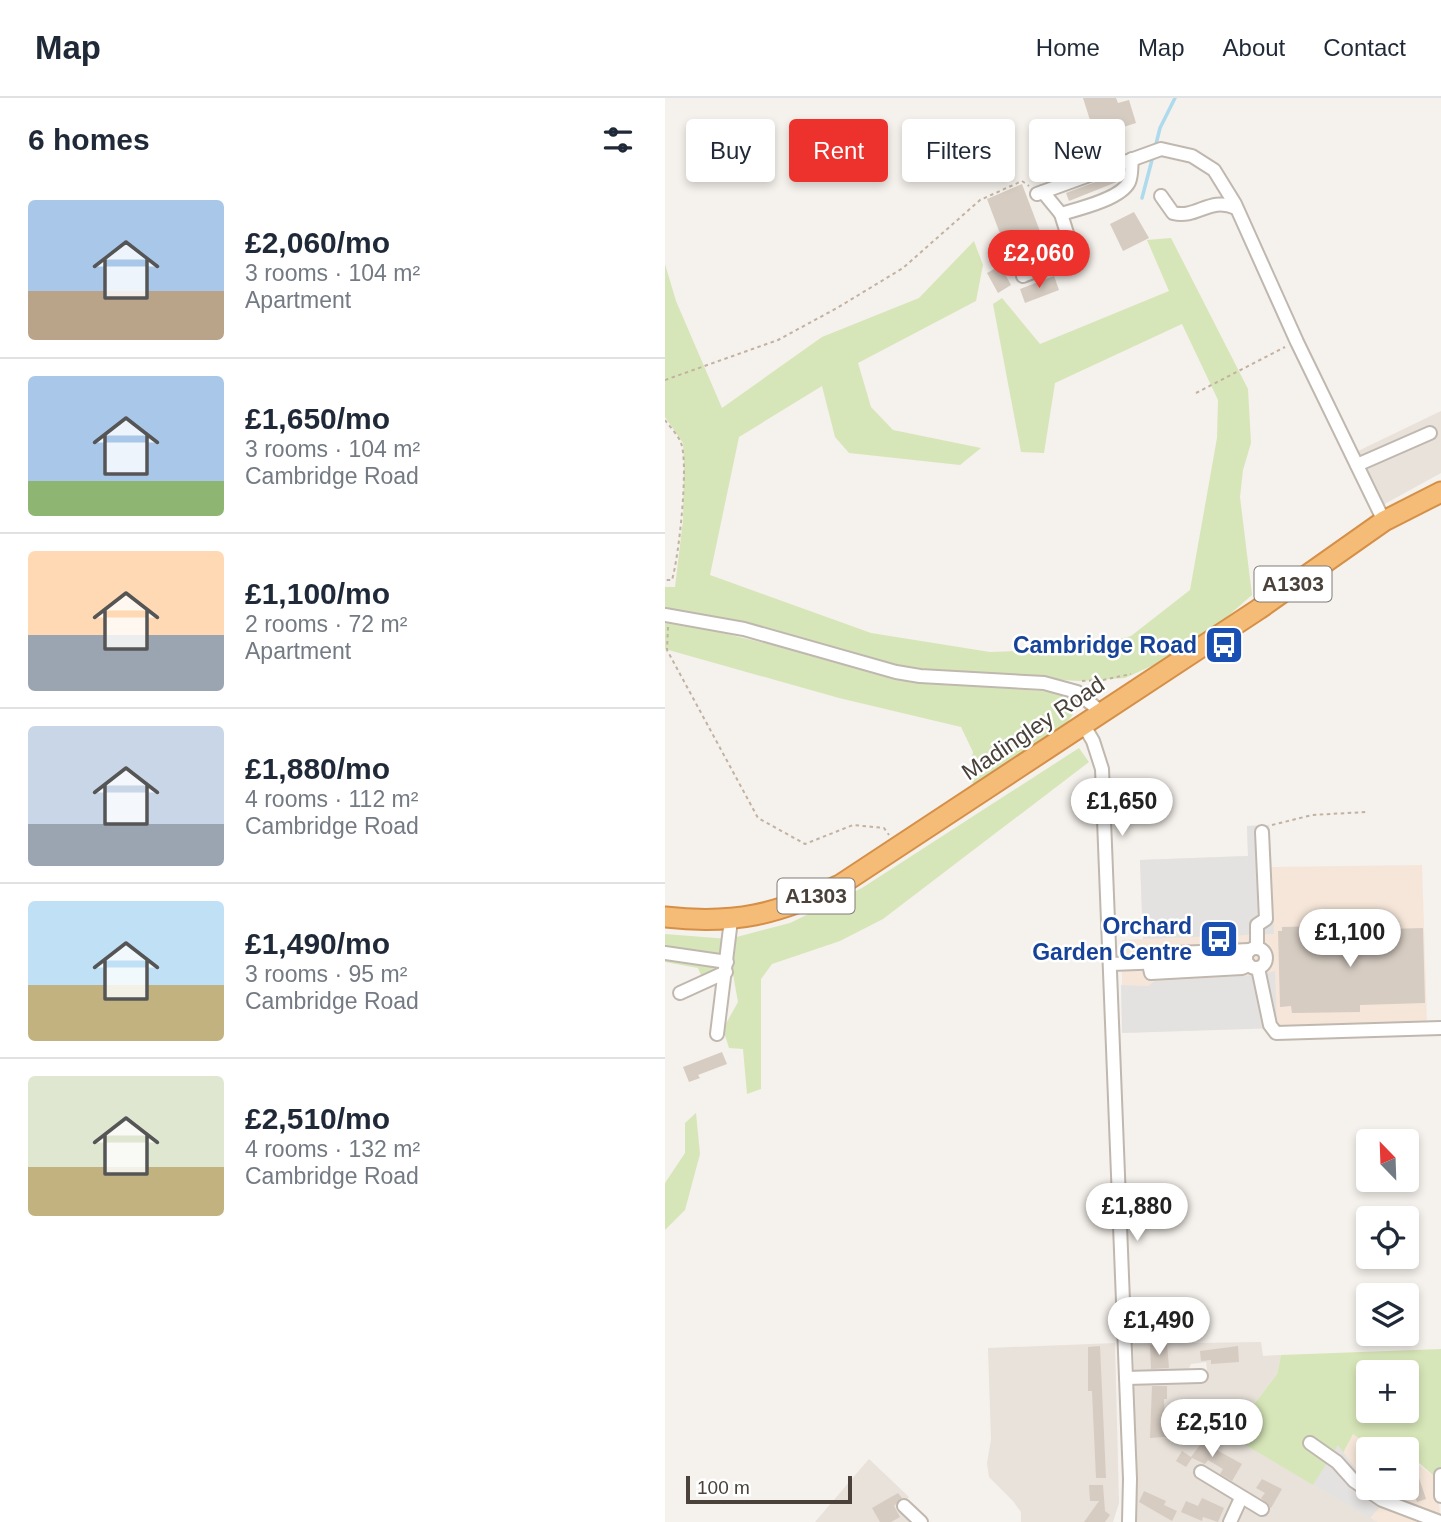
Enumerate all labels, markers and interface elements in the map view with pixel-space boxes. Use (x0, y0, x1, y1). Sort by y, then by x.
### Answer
text: Map (35, 29, 101, 66)
text: Home (1036, 34, 1100, 61)
text: Map (1138, 34, 1185, 61)
text: About (1223, 34, 1285, 61)
text: Contact (1323, 34, 1406, 61)
chip: Buy (686, 119, 775, 182)
chip: Rent (789, 119, 888, 182)
chip: Filters (902, 119, 1015, 182)
chip: New (1029, 119, 1125, 182)
icon: filters (599, 121, 637, 159)
text: 6 homes (28, 123, 150, 156)
text: £2,060/mo (245, 226, 390, 259)
icon: home (84, 228, 168, 312)
pin: £2,060 (982, 230, 1096, 290)
text: £2,060 (1004, 240, 1074, 266)
text: 3 rooms · 104 m² (245, 260, 420, 286)
text: Apartment (245, 287, 351, 313)
text: £1,650/mo (245, 402, 390, 435)
icon: home (84, 404, 168, 488)
text: 3 rooms · 104 m² (245, 436, 420, 462)
text: Cambridge Road (245, 463, 419, 489)
road number: A1303 (1255, 566, 1331, 602)
text: £1,100/mo (245, 577, 390, 610)
icon: home (84, 579, 168, 663)
text: 2 rooms · 72 m² (245, 611, 407, 637)
bus stop icon: Cambridge Road (1203, 624, 1245, 666)
place label: Cambridge Road (1013, 632, 1197, 658)
text: Apartment (245, 638, 351, 664)
street label: Madingley Road (957, 671, 1109, 785)
text: £1,880/mo (245, 752, 390, 785)
icon: home (84, 754, 168, 838)
pin: £1,650 (1065, 778, 1179, 838)
text: 4 rooms · 112 m² (245, 786, 418, 812)
text: £1,650 (1087, 788, 1157, 814)
text: Cambridge Road (245, 813, 419, 839)
road number: A1303 (778, 878, 855, 914)
pin: £1,100 (1293, 910, 1407, 969)
place label: Orchard Garden Centre (1032, 913, 1192, 965)
bus stop icon: Orchard Garden Centre (1198, 918, 1240, 960)
text: £1,100 (1315, 919, 1385, 945)
text: £1,490/mo (245, 927, 390, 960)
icon: home (84, 929, 168, 1013)
text: 3 rooms · 95 m² (245, 961, 407, 987)
text: Cambridge Road (245, 988, 419, 1014)
text: £2,510/mo (245, 1102, 390, 1135)
icon: home (84, 1104, 168, 1188)
north arrow (1356, 1129, 1419, 1192)
map controls (1356, 1129, 1419, 1500)
text: 4 rooms · 132 m² (245, 1136, 420, 1162)
text: Cambridge Road (245, 1163, 419, 1189)
pin: £1,880 (1080, 1184, 1194, 1243)
text: £1,880 (1102, 1193, 1172, 1219)
button: locate (1356, 1206, 1419, 1269)
button: layers (1356, 1283, 1419, 1346)
pin: £1,490 (1102, 1298, 1216, 1357)
text: £1,490 (1124, 1307, 1194, 1333)
button: + (1356, 1360, 1419, 1423)
pin: £2,510 (1155, 1400, 1269, 1459)
text: £2,510 (1177, 1409, 1247, 1435)
button: − (1356, 1437, 1419, 1500)
scale bar (686, 1473, 852, 1505)
text: 100 m (697, 1477, 750, 1498)

